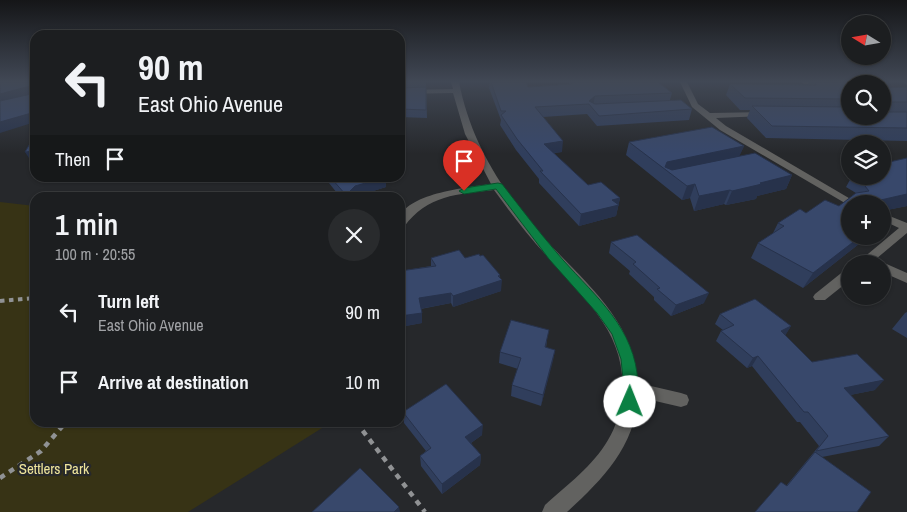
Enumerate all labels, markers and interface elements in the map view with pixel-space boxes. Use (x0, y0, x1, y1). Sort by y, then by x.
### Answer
north arrow (841, 15, 891, 65)
map controls (841, 15, 891, 305)
text: 90 m (138, 44, 203, 91)
icon: left (55, 50, 120, 115)
button: search (841, 75, 891, 125)
text: East Ohio Avenue (138, 89, 283, 119)
button: layers (841, 135, 891, 185)
pin (443, 140, 485, 191)
icon: arrive (101, 145, 129, 173)
text: Then (55, 146, 91, 172)
icon: arrive (450, 147, 478, 175)
button: + (841, 195, 891, 245)
text: 1 min (55, 204, 118, 244)
button: close (328, 209, 380, 261)
text: 100 m · 20:55 (55, 243, 135, 265)
button: − (841, 255, 891, 305)
text: Turn left (98, 288, 159, 314)
icon: left (55, 298, 83, 326)
text: 90 m (345, 299, 380, 325)
text: East Ohio Avenue (98, 314, 204, 336)
icon: arrive (55, 368, 83, 396)
text: Arrive at destination (98, 369, 249, 395)
text: 10 m (345, 369, 380, 395)
position arrow (603, 375, 655, 427)
park label: Settlers Park (19, 458, 90, 479)

